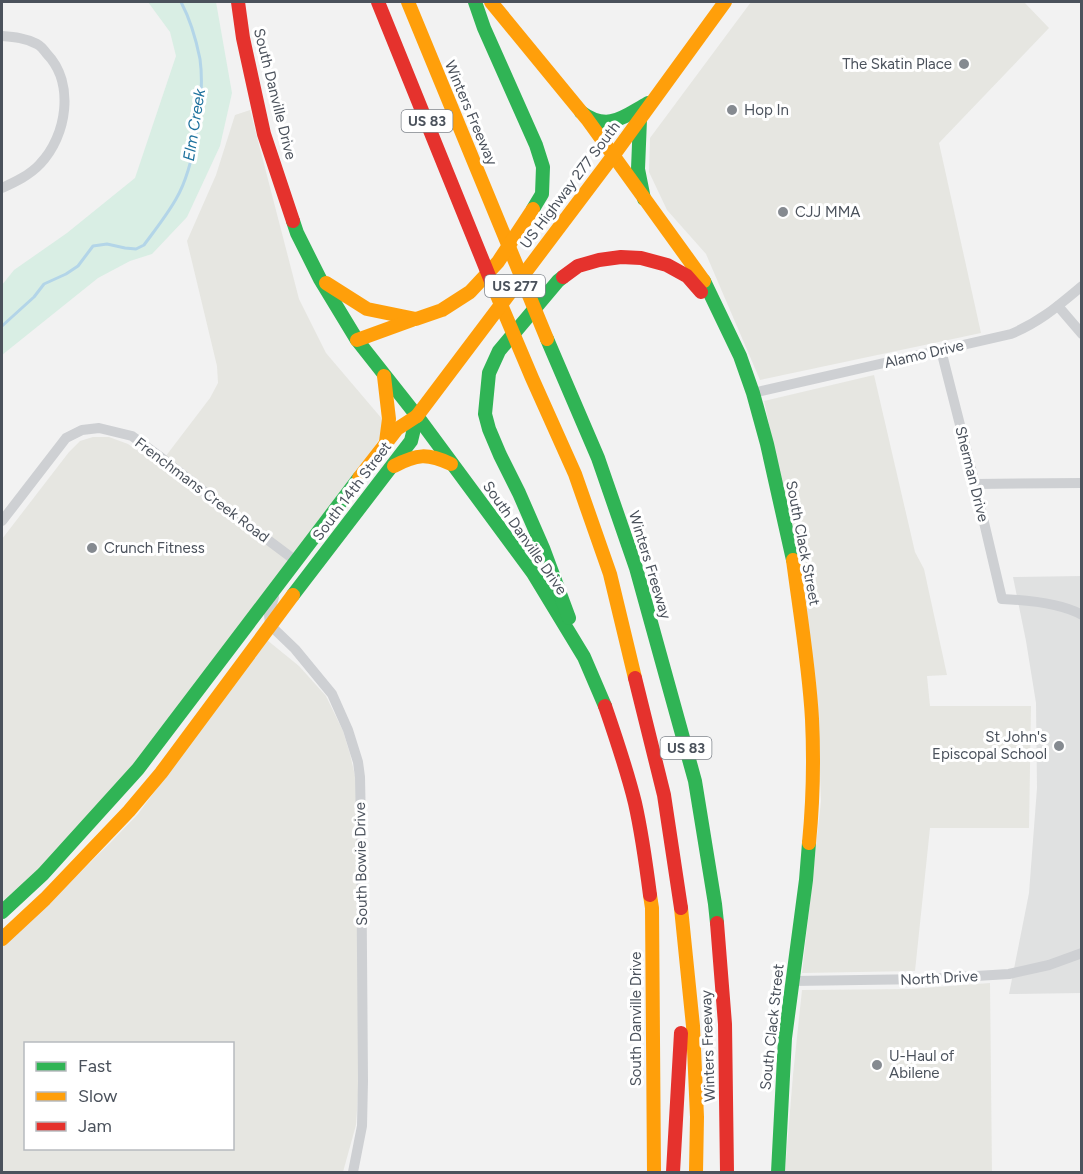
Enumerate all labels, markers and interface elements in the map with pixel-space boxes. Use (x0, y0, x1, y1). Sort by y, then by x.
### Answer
street label: South Danville Drive (250, 26, 300, 162)
place label: The Skatin Place (842, 55, 952, 73)
marker: The Skatin Place (957, 57, 971, 71)
street label: Winters Freeway (441, 58, 501, 168)
water label: Elm Creek (179, 86, 209, 162)
place label: Hop In (744, 101, 789, 119)
marker: Hop In (725, 103, 739, 117)
road number: US 83 (402, 110, 452, 132)
street label: US Highway 277 South (516, 118, 624, 252)
place label: CJJ MMA (795, 203, 861, 221)
marker: CJJ MMA (776, 205, 790, 219)
road number: US 277 (485, 275, 545, 297)
street label: Alamo Drive (883, 336, 965, 372)
street label: Sherman Drive (951, 424, 993, 524)
street label: Frenchmans Creek Road (131, 434, 273, 546)
street label: South 14th Street (309, 438, 395, 544)
street label: South Danville Drive (479, 478, 571, 598)
street label: South Clack Street (782, 479, 824, 607)
street label: Winters Freeway (625, 509, 675, 621)
place label: Crunch Fitness (104, 539, 205, 557)
marker: Crunch Fitness (85, 541, 99, 555)
place label: St John's Episcopal School (932, 728, 1047, 763)
road number: US 83 (660, 737, 712, 759)
marker: St John's Episcopal School (1052, 739, 1066, 753)
street label: South Bowie Drive (351, 802, 371, 926)
street label: South Danville Drive (627, 952, 645, 1086)
street label: South Clack Street (756, 963, 788, 1091)
street label: North Drive (900, 967, 978, 989)
street label: Winters Freeway (697, 990, 719, 1102)
legend (24, 1042, 234, 1150)
place label: U-Haul of Abilene (889, 1047, 955, 1082)
text: Fast (78, 1055, 112, 1077)
marker: U-Haul of Abilene (870, 1058, 884, 1072)
text: Slow (78, 1085, 117, 1107)
text: Jam (78, 1115, 112, 1137)

